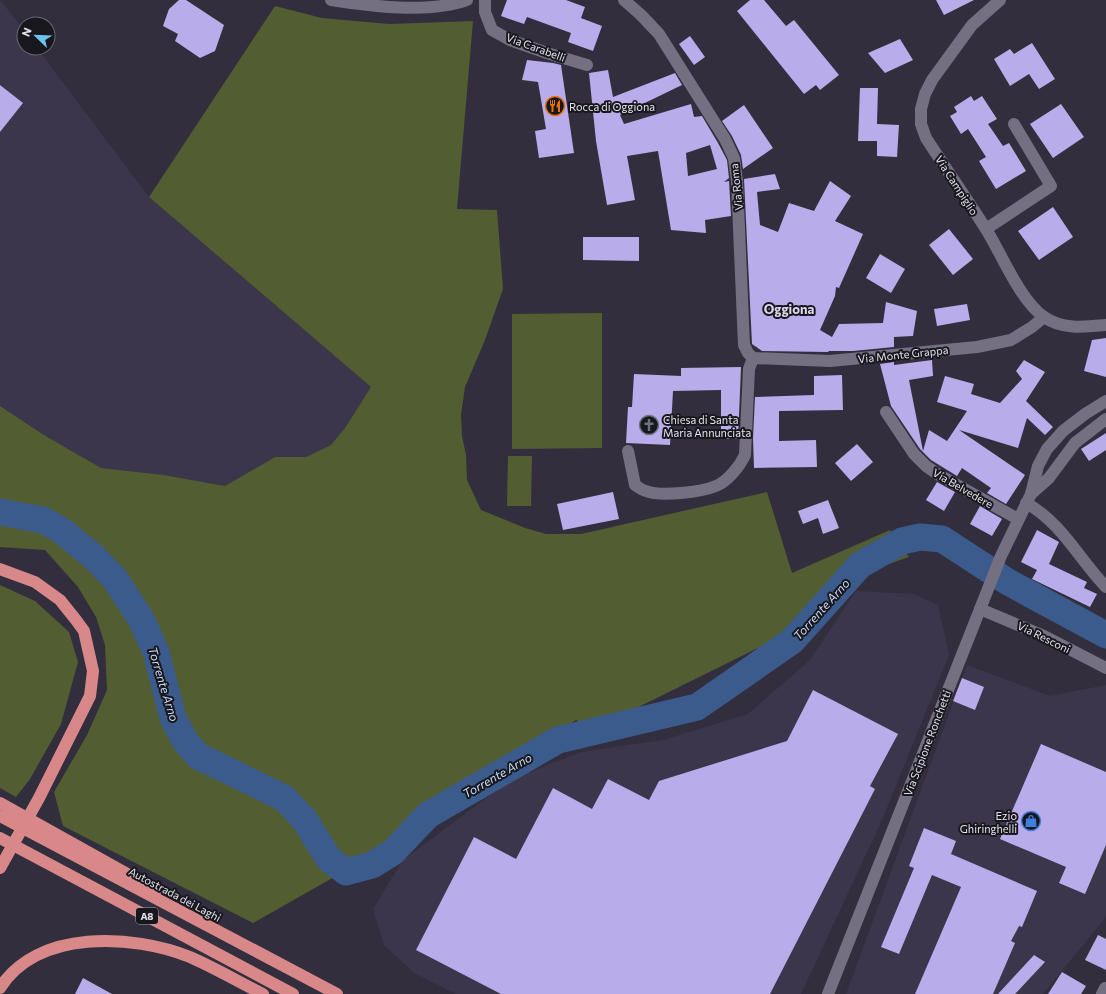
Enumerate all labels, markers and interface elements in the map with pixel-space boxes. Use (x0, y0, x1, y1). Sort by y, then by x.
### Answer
north arrow (16, 16, 56, 56)
text: N (19, 26, 34, 38)
street label: Via Carabelli (505, 30, 568, 64)
restaurant icon: Rocca di Oggiona (544, 95, 566, 117)
place label: Rocca di Oggiona (569, 100, 655, 113)
street label: Via Campiglio (933, 153, 981, 218)
street label: Via Roma (727, 163, 745, 211)
district label: Oggiona (764, 301, 814, 317)
street label: Via Monte Grappa (857, 343, 949, 365)
place label: Chiesa di Santa Maria Annunciata (663, 413, 751, 439)
church icon: Chiesa di Santa Maria Annunciata (638, 414, 660, 436)
street label: Via Belvedere (931, 466, 996, 511)
water label: Torrente Arno (790, 576, 852, 642)
street label: Via Resconi (1015, 619, 1073, 655)
water label: Torrente Arno (146, 645, 182, 723)
street label: Via Scipione Ronchetti (901, 688, 953, 798)
water label: Torrente Arno (460, 750, 534, 800)
place label: Ezio Ghiringhelli (960, 809, 1017, 835)
shop icon: Ezio Ghiringhelli (1020, 810, 1042, 832)
street label: Autostrada dei Laghi (127, 864, 223, 924)
road number: A8 (136, 908, 158, 924)

